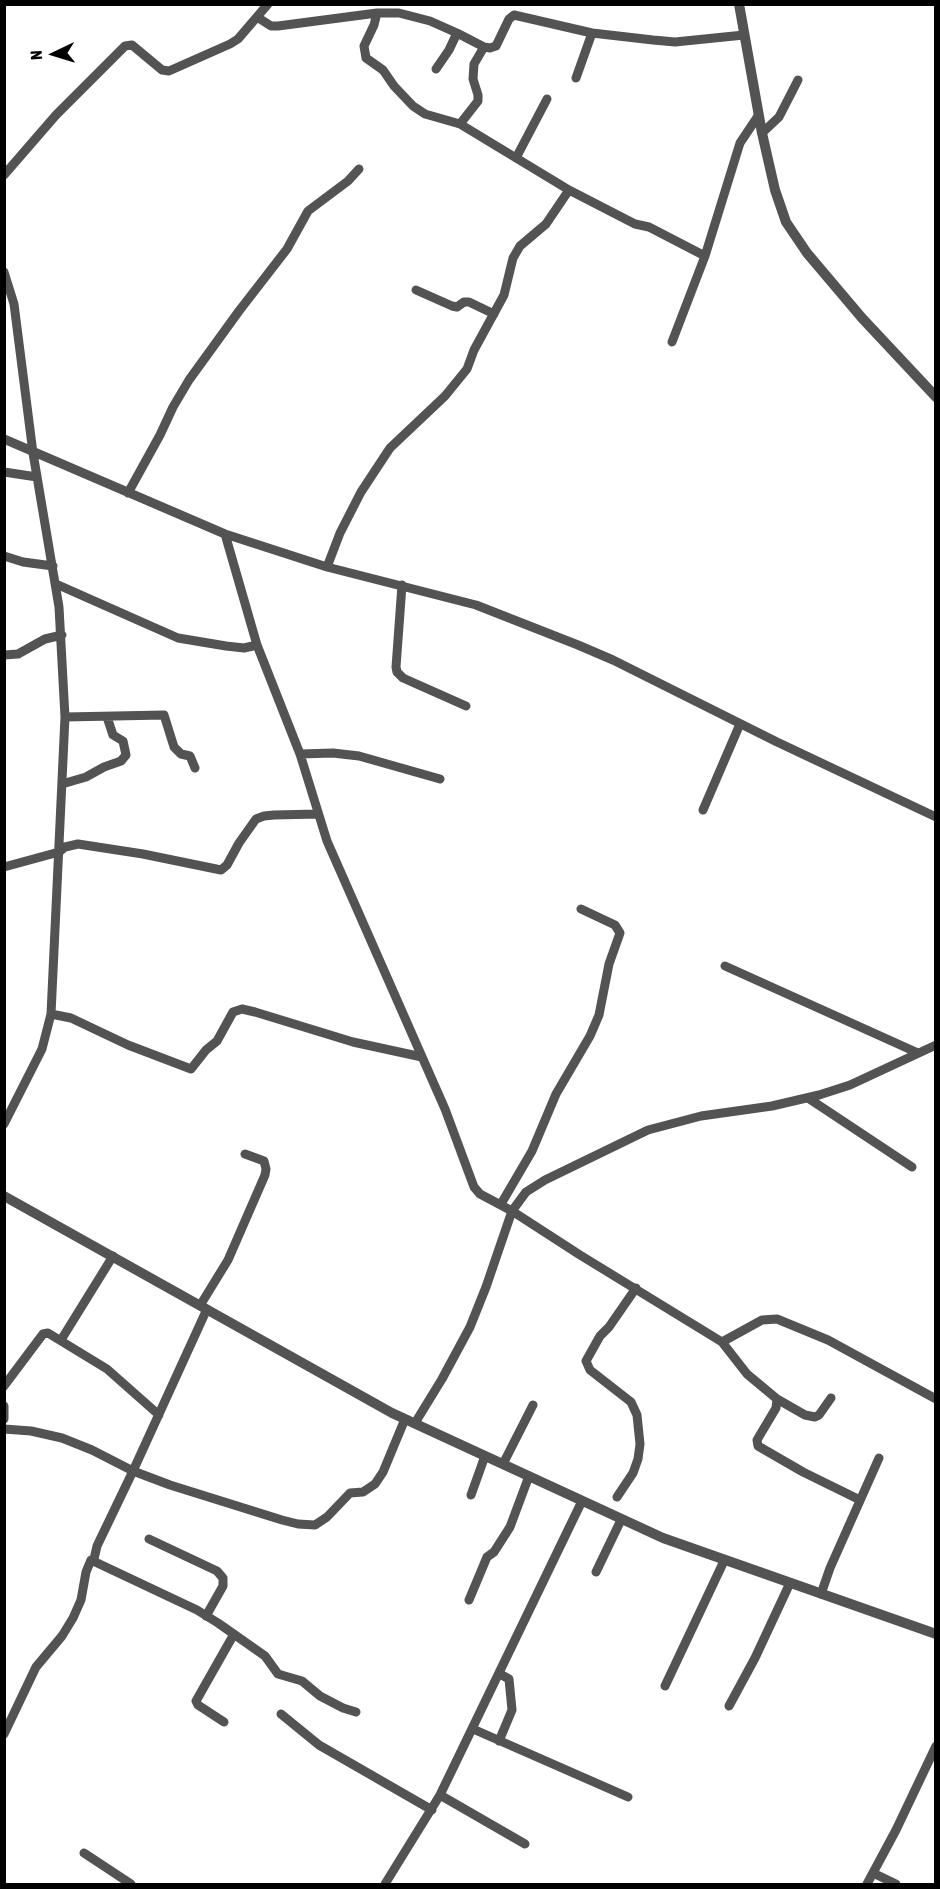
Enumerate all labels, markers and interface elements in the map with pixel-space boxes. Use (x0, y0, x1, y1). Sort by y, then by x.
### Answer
north arrow (24, 24, 84, 84)
text: N (27, 50, 45, 61)

